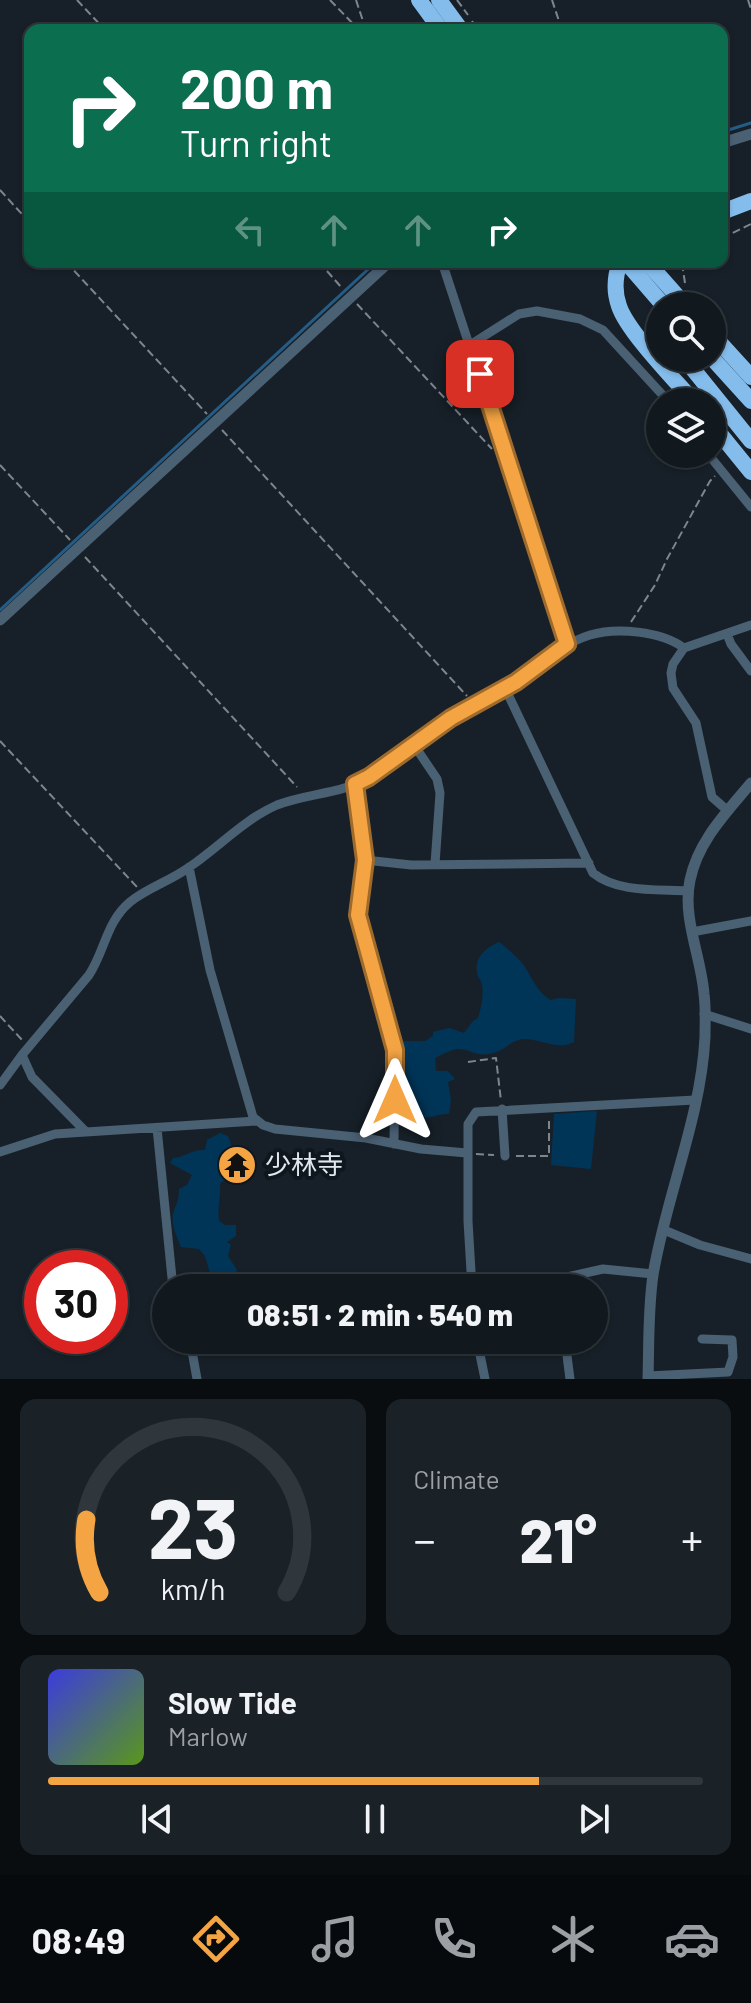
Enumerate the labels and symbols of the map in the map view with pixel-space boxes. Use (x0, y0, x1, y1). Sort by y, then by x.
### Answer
pin (446, 340, 514, 408)
position arrow (353, 1058, 437, 1142)
temple icon: 少林寺 (216, 1144, 258, 1186)
place label: 少林寺 (265, 1148, 343, 1179)
speed limit sign: 30 (24, 1250, 128, 1354)

